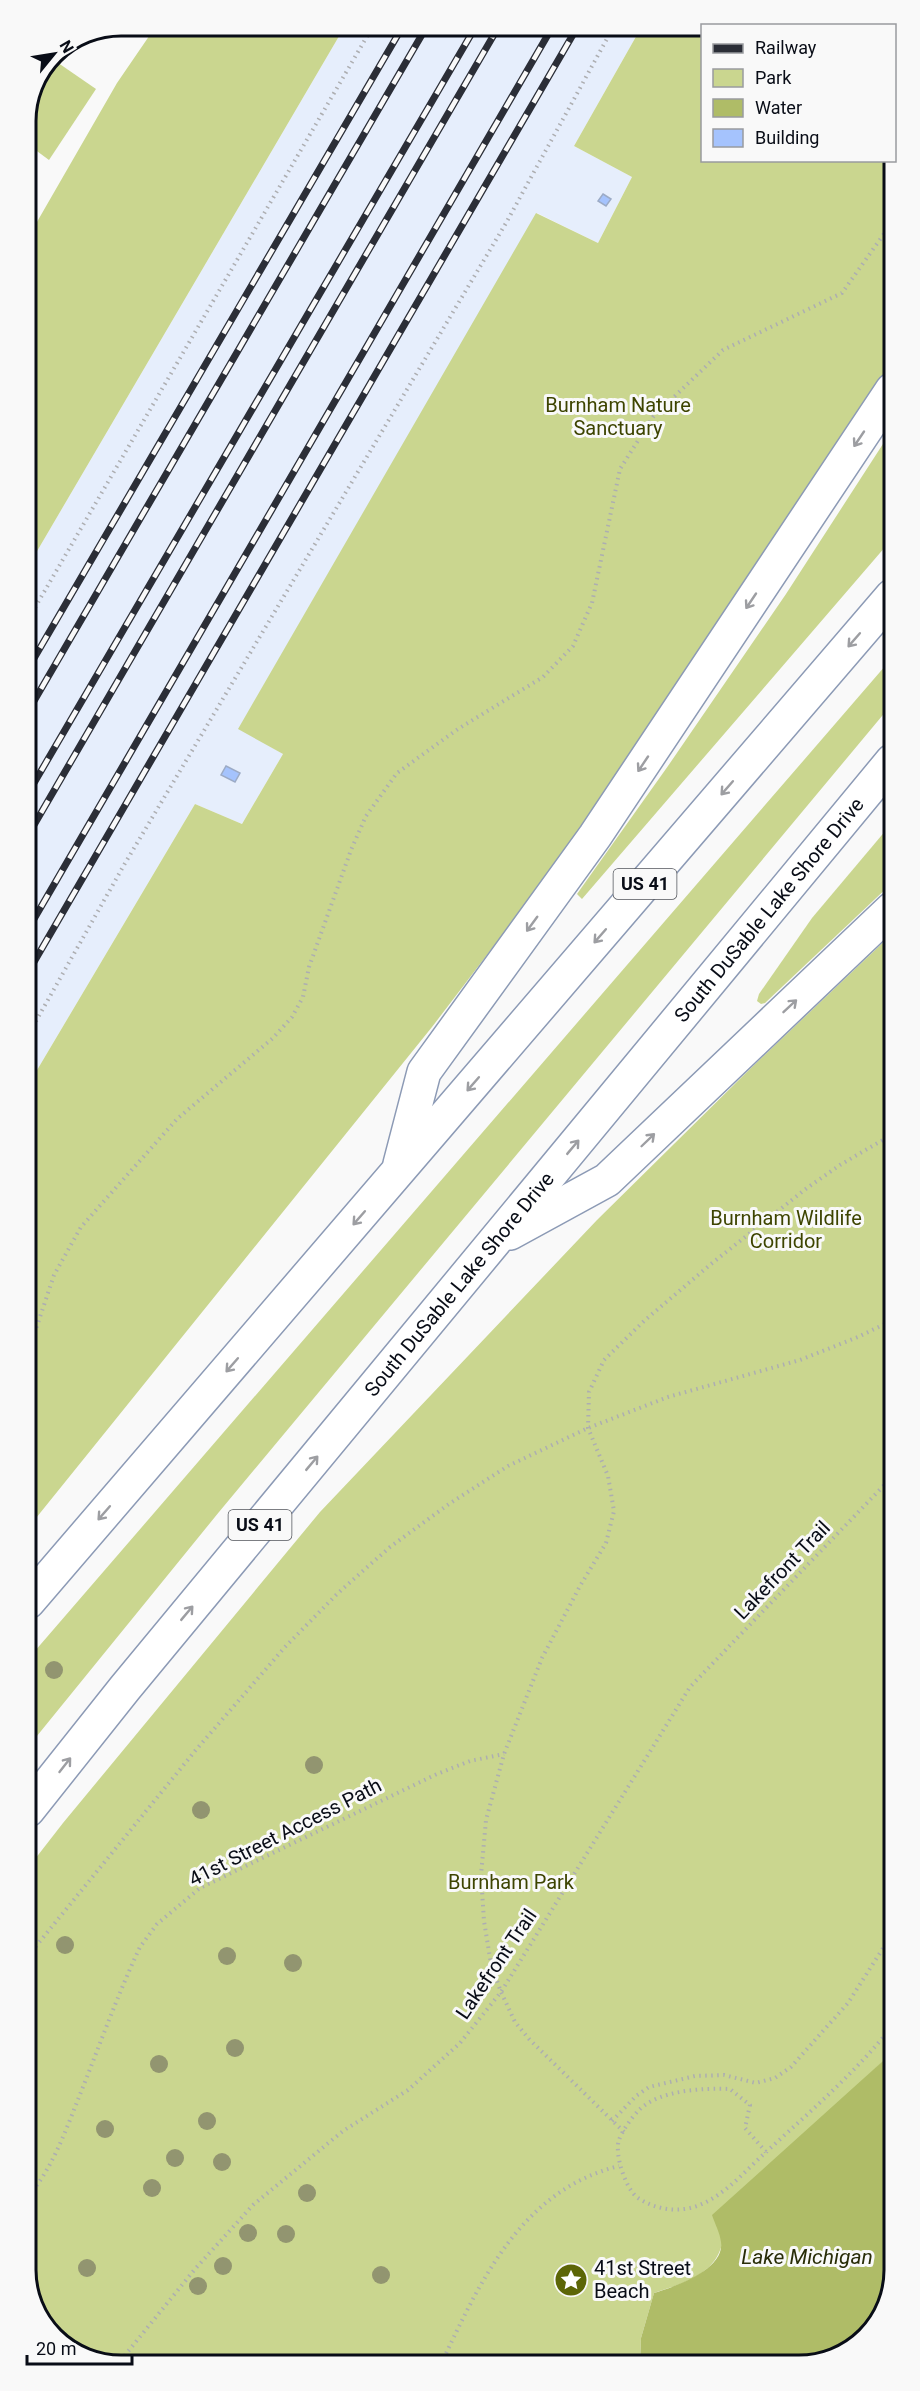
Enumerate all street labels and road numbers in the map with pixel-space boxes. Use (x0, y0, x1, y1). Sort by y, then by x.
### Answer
street label: South DuSable Lake Shore Drive (669, 793, 869, 1027)
road number: US 41 (614, 869, 676, 899)
street label: South DuSable Lake Shore Drive (359, 1167, 559, 1401)
road number: US 41 (228, 1510, 292, 1540)
street label: Lakefront Trail (729, 1516, 835, 1624)
street label: 41st Street Access Path (185, 1773, 385, 1891)
street label: Lakefront Trail (450, 1904, 542, 2024)

